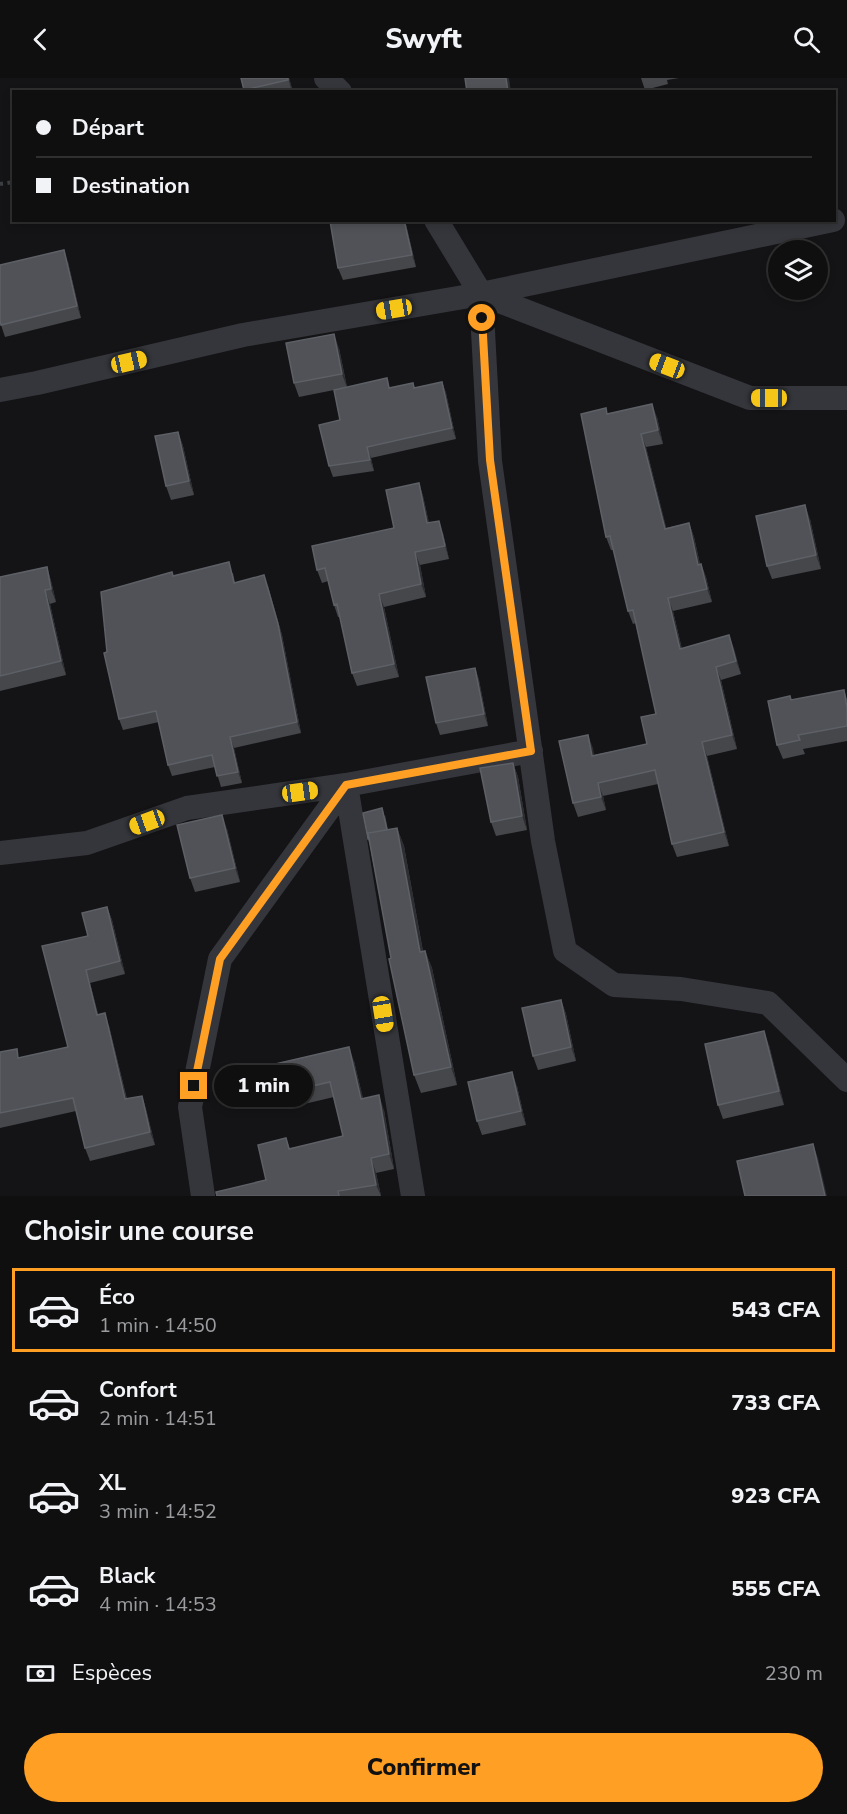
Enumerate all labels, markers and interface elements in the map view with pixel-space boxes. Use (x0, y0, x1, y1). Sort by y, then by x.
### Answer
text: Swyft (385, 21, 462, 58)
icon: back (24, 23, 57, 56)
icon: search (790, 23, 823, 56)
text: Départ (72, 113, 144, 143)
text: Destination (72, 171, 190, 201)
map controls (768, 240, 828, 300)
button: layers (768, 240, 828, 300)
car (375, 297, 413, 321)
route start (468, 304, 495, 331)
car (109, 349, 149, 375)
car (647, 351, 687, 381)
car (751, 389, 787, 407)
car (281, 781, 319, 803)
car (127, 807, 167, 837)
car (371, 995, 395, 1033)
callout: 1 min (215, 1065, 314, 1107)
route end (180, 1072, 207, 1099)
text: 1 min (237, 1072, 290, 1099)
text: Choisir une course (24, 1213, 254, 1250)
text: Éco (99, 1282, 135, 1312)
icon: car (27, 1283, 81, 1337)
text: 543 CFA (731, 1295, 820, 1325)
text: 1 min · 14:50 (99, 1312, 217, 1339)
text: Confort (99, 1375, 177, 1405)
icon: car (27, 1376, 81, 1430)
text: 733 CFA (731, 1388, 820, 1418)
text: 2 min · 14:51 (99, 1405, 217, 1432)
text: XL (99, 1468, 126, 1498)
icon: car (27, 1469, 81, 1523)
text: 923 CFA (731, 1481, 820, 1511)
text: 3 min · 14:52 (99, 1498, 217, 1525)
text: Black (99, 1561, 155, 1591)
icon: car (27, 1562, 81, 1616)
text: 555 CFA (731, 1574, 820, 1604)
text: 4 min · 14:53 (99, 1591, 217, 1618)
icon: cash (24, 1657, 57, 1690)
text: Espèces (72, 1658, 152, 1688)
text: 230 m (765, 1660, 823, 1687)
button: Confirmer (24, 1733, 823, 1802)

